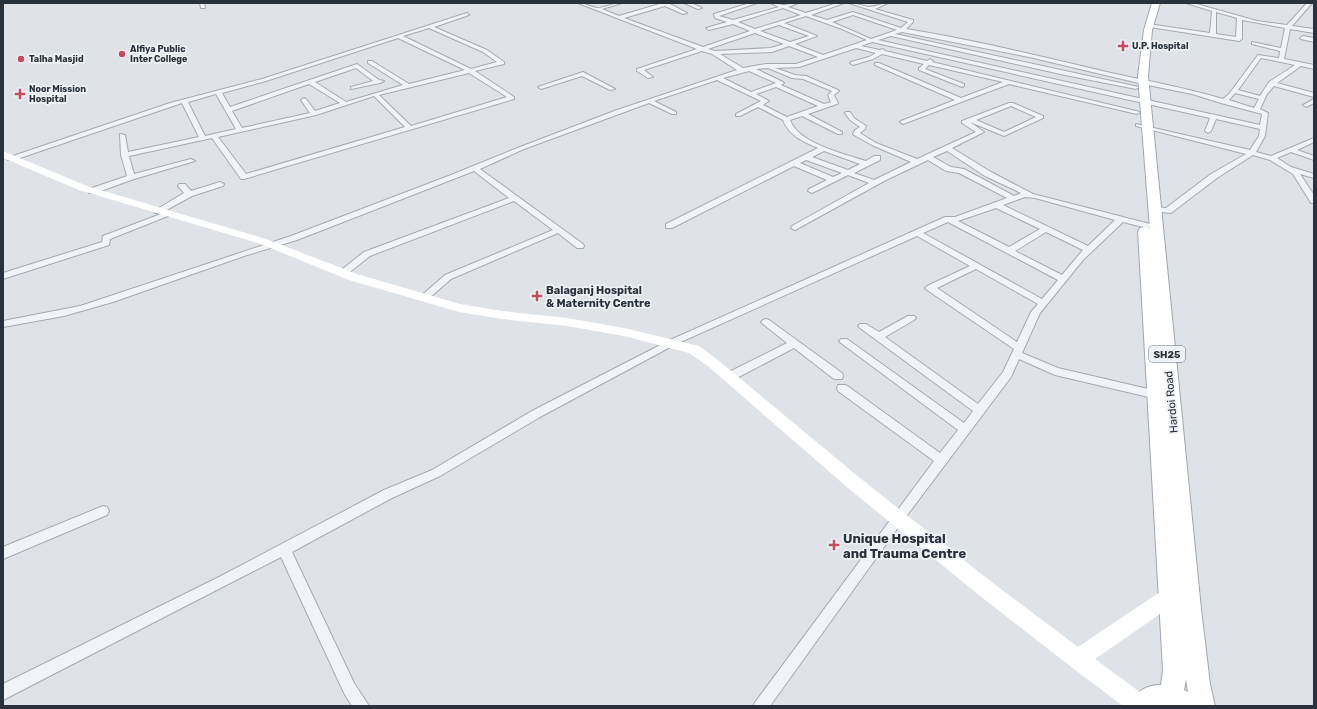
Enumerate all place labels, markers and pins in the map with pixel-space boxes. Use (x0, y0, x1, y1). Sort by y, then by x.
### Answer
marker: U.P. Hospital (1117, 40, 1129, 52)
place label: U.P. Hospital (1132, 41, 1189, 51)
place label: Alfiya Public Inter College (130, 44, 188, 65)
marker: Alfiya Public Inter College (117, 49, 127, 59)
marker: Talha Masjid (16, 54, 26, 64)
place label: Talha Masjid (29, 54, 84, 64)
place label: Noor Mission Hospital (29, 84, 86, 104)
marker: Noor Mission Hospital (14, 88, 26, 100)
place label: Balaganj Hospital & Maternity Centre (546, 284, 651, 310)
marker: Balaganj Hospital & Maternity Centre (531, 290, 543, 302)
place label: Unique Hospital and Trauma Centre (843, 531, 966, 561)
marker: Unique Hospital and Trauma Centre (828, 539, 840, 551)

